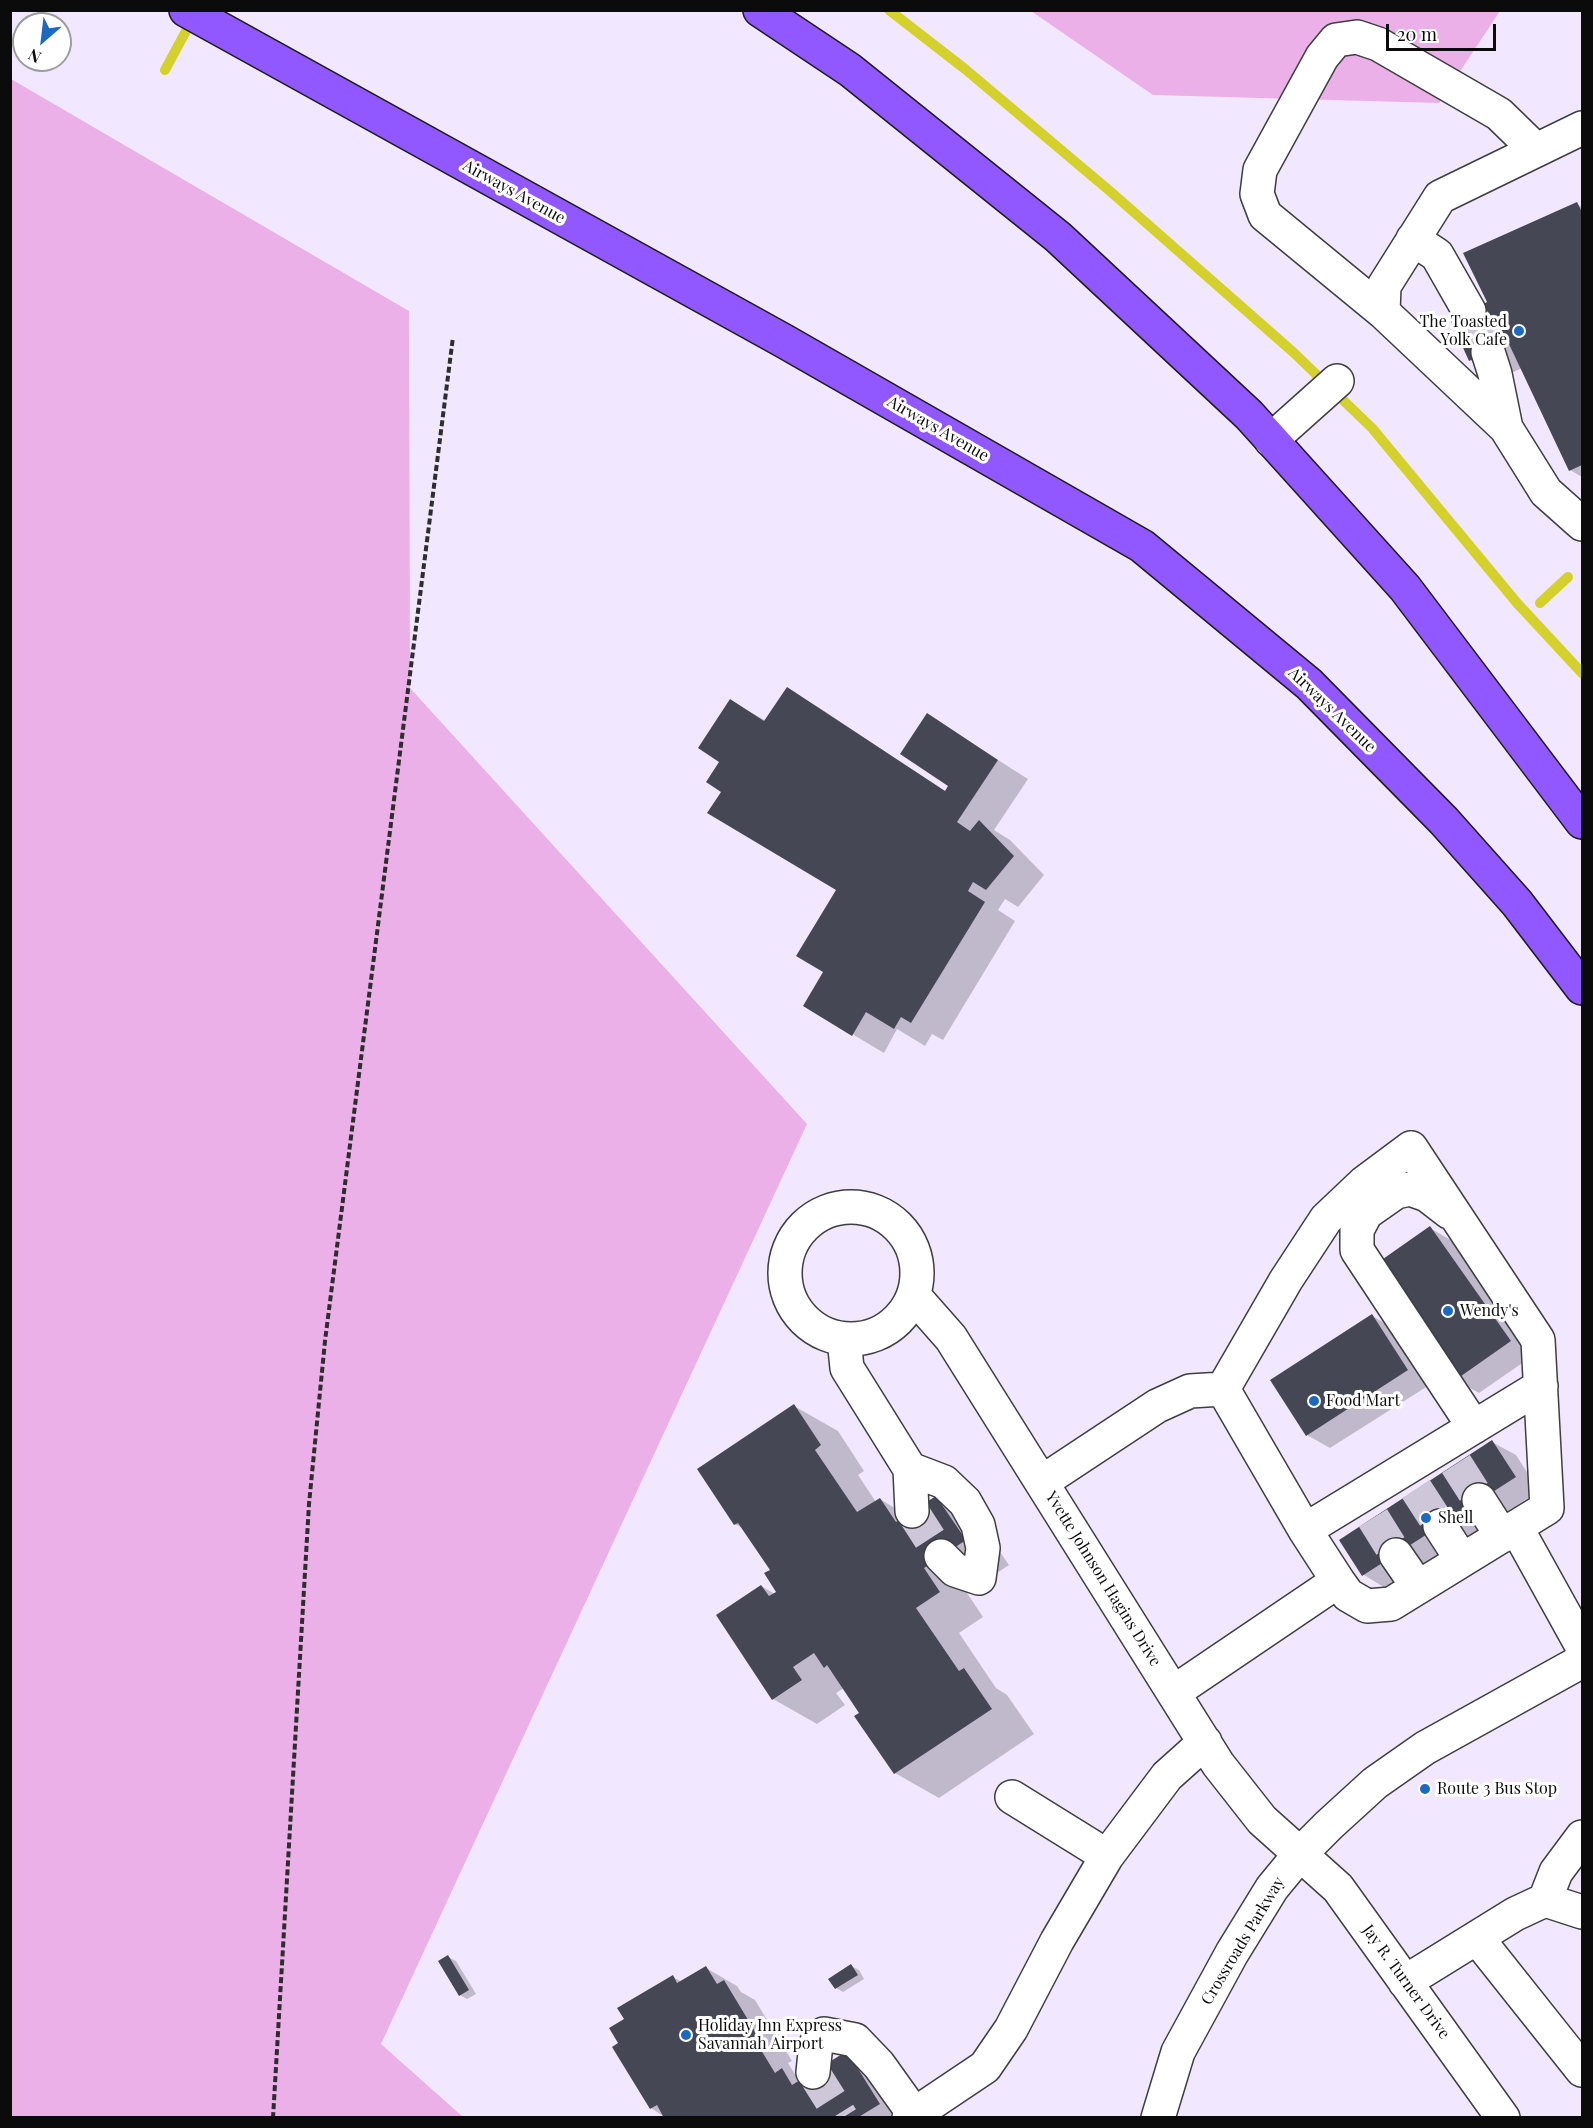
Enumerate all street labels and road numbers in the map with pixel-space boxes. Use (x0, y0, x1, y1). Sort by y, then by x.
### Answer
street label: Airways Avenue (460, 156, 568, 228)
street label: Airways Avenue (884, 392, 992, 466)
street label: Airways Avenue (1284, 664, 1380, 756)
street label: Yvette Johnson Hagins Drive (1041, 1488, 1165, 1670)
street label: Crossroads Parkway (1197, 1874, 1289, 2008)
street label: Jay R. Turner Drive (1358, 1921, 1454, 2043)

